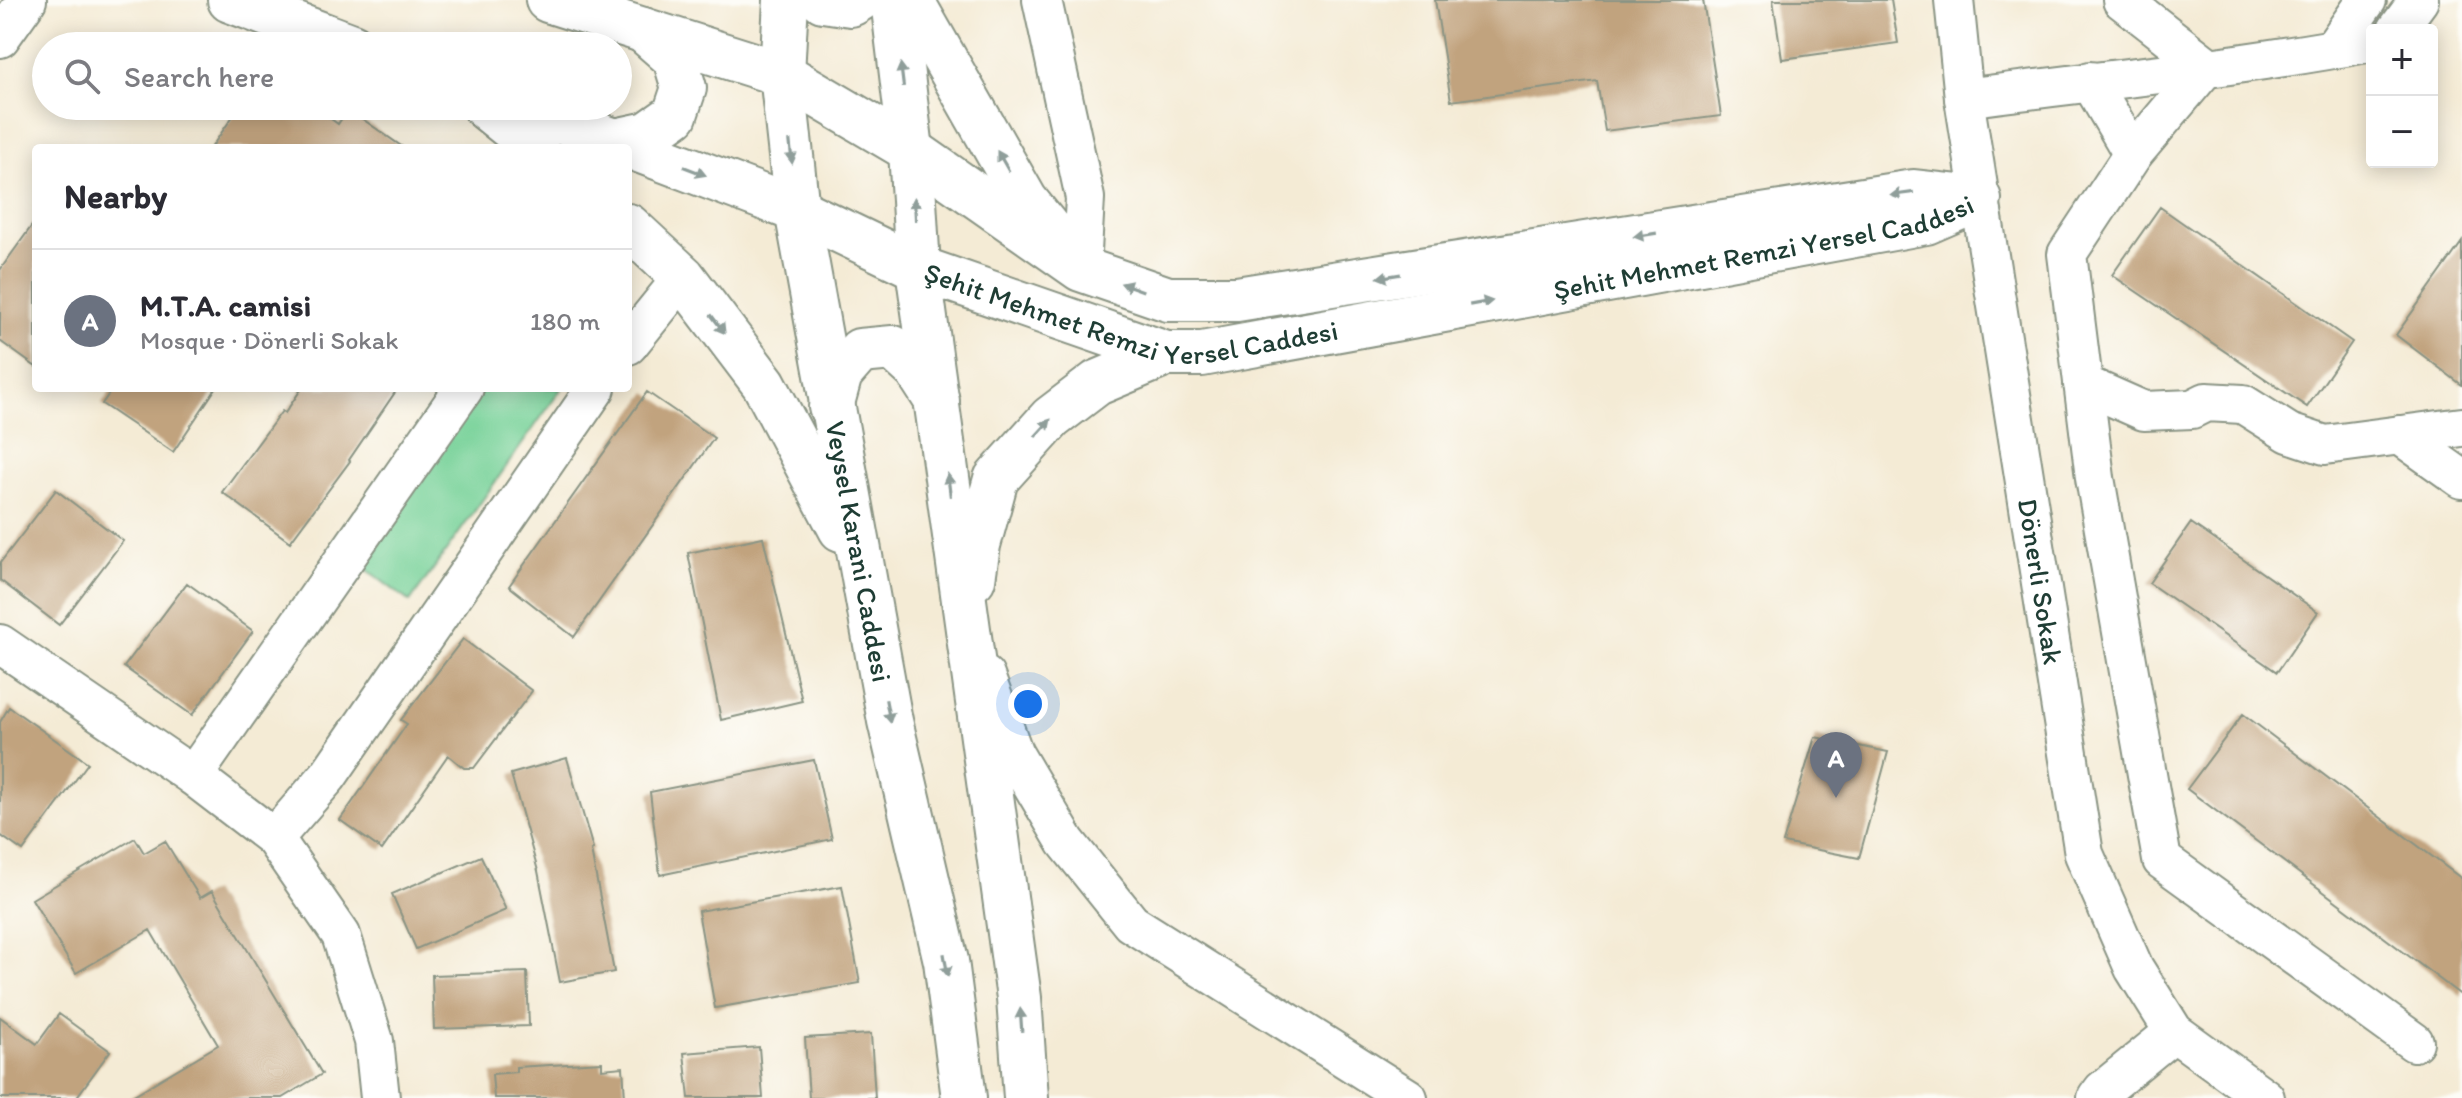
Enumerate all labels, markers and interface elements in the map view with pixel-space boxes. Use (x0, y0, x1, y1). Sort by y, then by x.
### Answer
map controls (2366, 24, 2438, 168)
button: + (2366, 24, 2438, 96)
search box (32, 32, 632, 120)
icon: search (60, 54, 104, 98)
text: Search here (124, 58, 274, 95)
one-way arrow (896, 62, 909, 87)
button: − (2366, 96, 2438, 168)
one-way arrow (784, 140, 797, 165)
one-way arrow (996, 150, 1010, 172)
one-way arrow (683, 165, 707, 178)
text: Nearby (64, 176, 167, 217)
street label: Şehit Mehmet Remzi Yersel Caddesi (1551, 187, 1979, 307)
one-way arrow (1889, 188, 1914, 201)
one-way arrow (908, 196, 921, 221)
one-way arrow (1633, 229, 1658, 242)
street label: Şehit Mehmet Remzi Yersel Caddesi (920, 255, 1341, 371)
one-way arrow (1376, 270, 1401, 282)
one-way arrow (1120, 281, 1144, 293)
text: M.T.A. camisi (140, 287, 311, 324)
one-way arrow (1469, 297, 1494, 309)
text: A (82, 305, 98, 337)
text: 180 m (530, 305, 600, 337)
one-way arrow (710, 314, 726, 334)
text: Mosque · Dönerli Sokak (140, 324, 399, 356)
street label: Veysel Karani Caddesi (819, 418, 900, 685)
one-way arrow (1033, 418, 1051, 437)
one-way arrow (942, 472, 955, 497)
street label: Dönerli Sokak (2011, 496, 2071, 667)
your location (1008, 684, 1048, 724)
one-way arrow (882, 699, 895, 724)
pin: A (1810, 732, 1862, 798)
one-way arrow (940, 953, 953, 978)
one-way arrow (1014, 1007, 1027, 1032)

